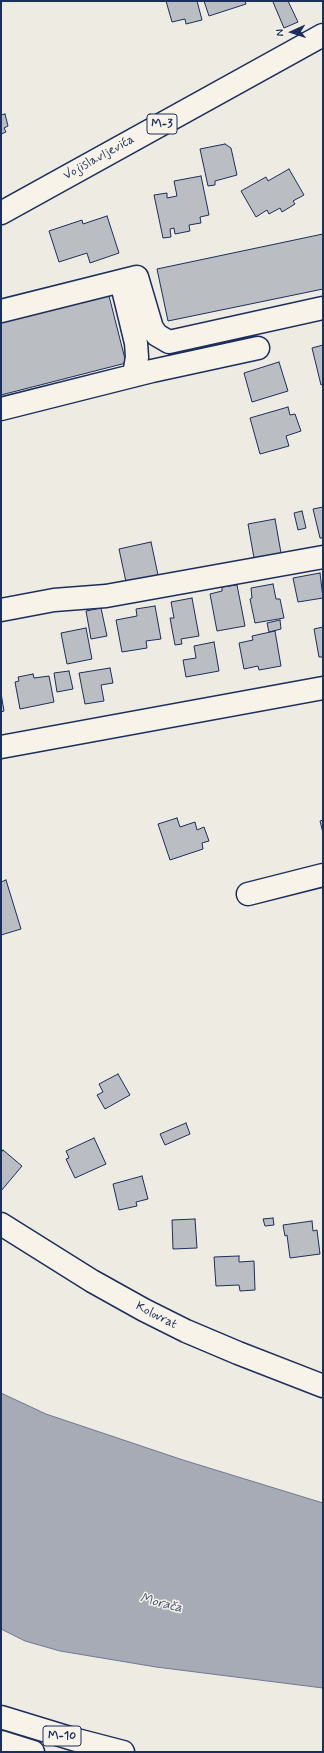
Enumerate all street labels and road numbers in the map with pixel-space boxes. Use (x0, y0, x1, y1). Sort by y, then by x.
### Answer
road number: M-3 (147, 114, 177, 134)
street label: Vojislavljevića (61, 132, 137, 184)
street label: Kolovrat (133, 1299, 179, 1333)
road number: M-10 (43, 1726, 81, 1746)

